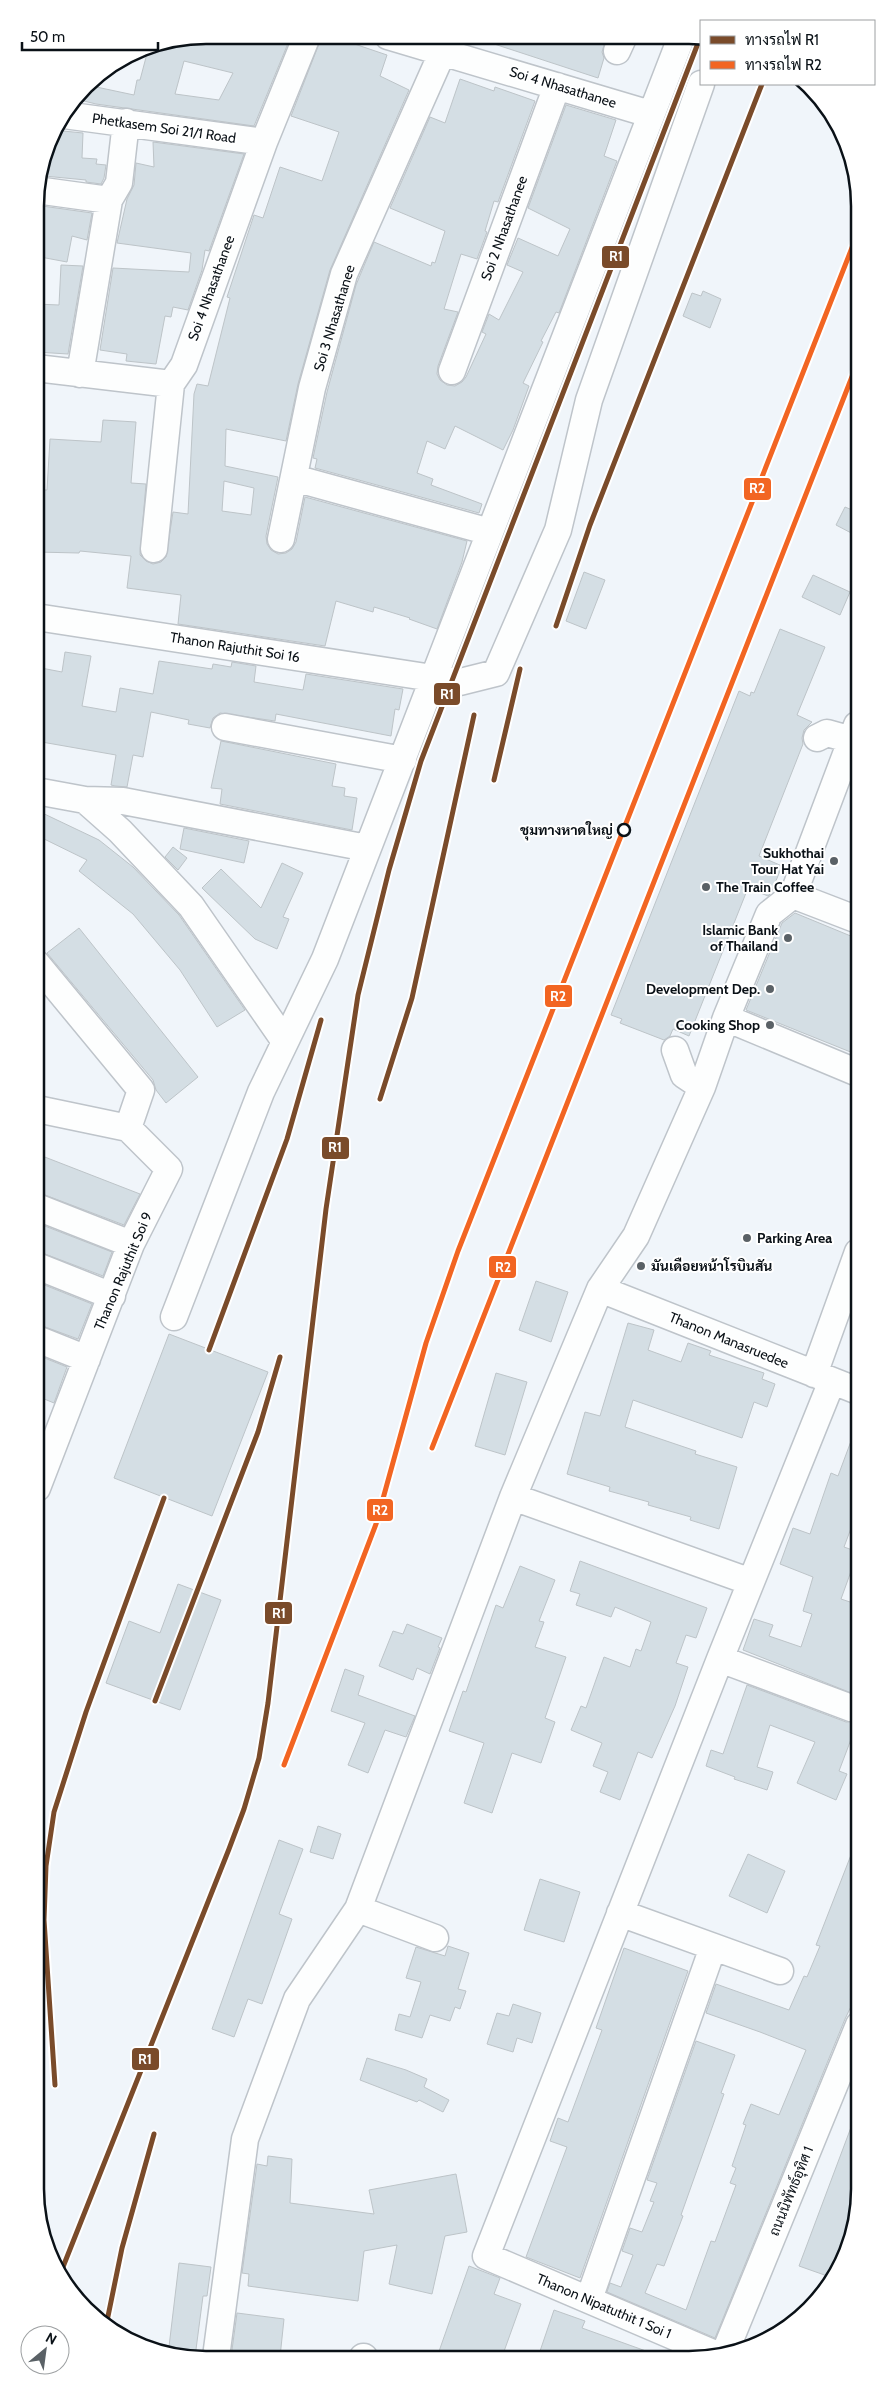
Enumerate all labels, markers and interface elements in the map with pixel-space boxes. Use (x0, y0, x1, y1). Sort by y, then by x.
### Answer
scale bar (22, 20, 159, 52)
legend (700, 20, 875, 85)
text: 50 m (30, 28, 65, 46)
text: ทางรถไฟ R1 (745, 30, 819, 49)
text: ทางรถไฟ R2 (745, 55, 822, 74)
street label: Soi 4 Nhasathanee (507, 62, 619, 112)
street label: Phetkasem Soi 21/1 Road (91, 109, 237, 147)
street label: Soi 2 Nhasathanee (477, 173, 531, 283)
street label: Soi 4 Nhasathanee (184, 233, 238, 343)
line badge: R1 (601, 245, 630, 269)
text: R1 (609, 247, 623, 265)
street label: Soi 3 Nhasathanee (309, 263, 359, 373)
line badge: R2 (743, 477, 772, 501)
text: R2 (749, 479, 765, 497)
street label: Thanon Rajuthit Soi 16 (169, 628, 301, 666)
line badge: R1 (433, 682, 461, 706)
text: R1 (440, 685, 454, 703)
place label: ชุมทางหาดใหญ่ (520, 821, 613, 841)
marker: ชุมทางหาดใหญ่ (617, 823, 631, 837)
place label: Sukhothai Tour Hat Yai (751, 844, 824, 878)
marker: Sukhothai Tour Hat Yai (828, 855, 840, 867)
place label: The Train Coffee (716, 878, 814, 896)
marker: The Train Coffee (700, 881, 712, 893)
place label: Islamic Bank of Thailand (702, 921, 778, 955)
marker: Islamic Bank of Thailand (782, 932, 794, 944)
place label: Development Dep. (646, 980, 760, 998)
marker: Development Dep. (764, 983, 776, 995)
line badge: R2 (544, 984, 573, 1008)
text: R2 (550, 987, 566, 1005)
place label: Cooking Shop (676, 1016, 760, 1034)
marker: Cooking Shop (764, 1019, 776, 1031)
line badge: R1 (321, 1136, 350, 1160)
text: R1 (328, 1138, 342, 1156)
street label: Thanon Rajuthit Soi 9 (90, 1209, 156, 1333)
place label: Parking Area (757, 1229, 832, 1247)
marker: Parking Area (741, 1232, 753, 1244)
line badge: R2 (488, 1255, 517, 1279)
place label: มันเดือยหน้าโรบินสัน (651, 1257, 772, 1275)
text: R2 (495, 1258, 511, 1276)
marker: มันเดือยหน้าโรบินสัน (635, 1260, 647, 1272)
street label: Thanon Manasruedee (666, 1308, 792, 1372)
line badge: R2 (366, 1498, 394, 1522)
text: R2 (372, 1501, 388, 1519)
line badge: R1 (264, 1601, 293, 1625)
text: R1 (272, 1604, 286, 1622)
line badge: R1 (131, 2047, 160, 2071)
text: R1 (138, 2050, 152, 2068)
street label: ถนนนิพัทธ์อุทิศ 1 (765, 2143, 818, 2239)
street label: Thanon Nipatuthit 1 Soi 1 (534, 2269, 674, 2343)
north arrow (20, 2325, 70, 2375)
text: N (43, 2328, 60, 2349)

